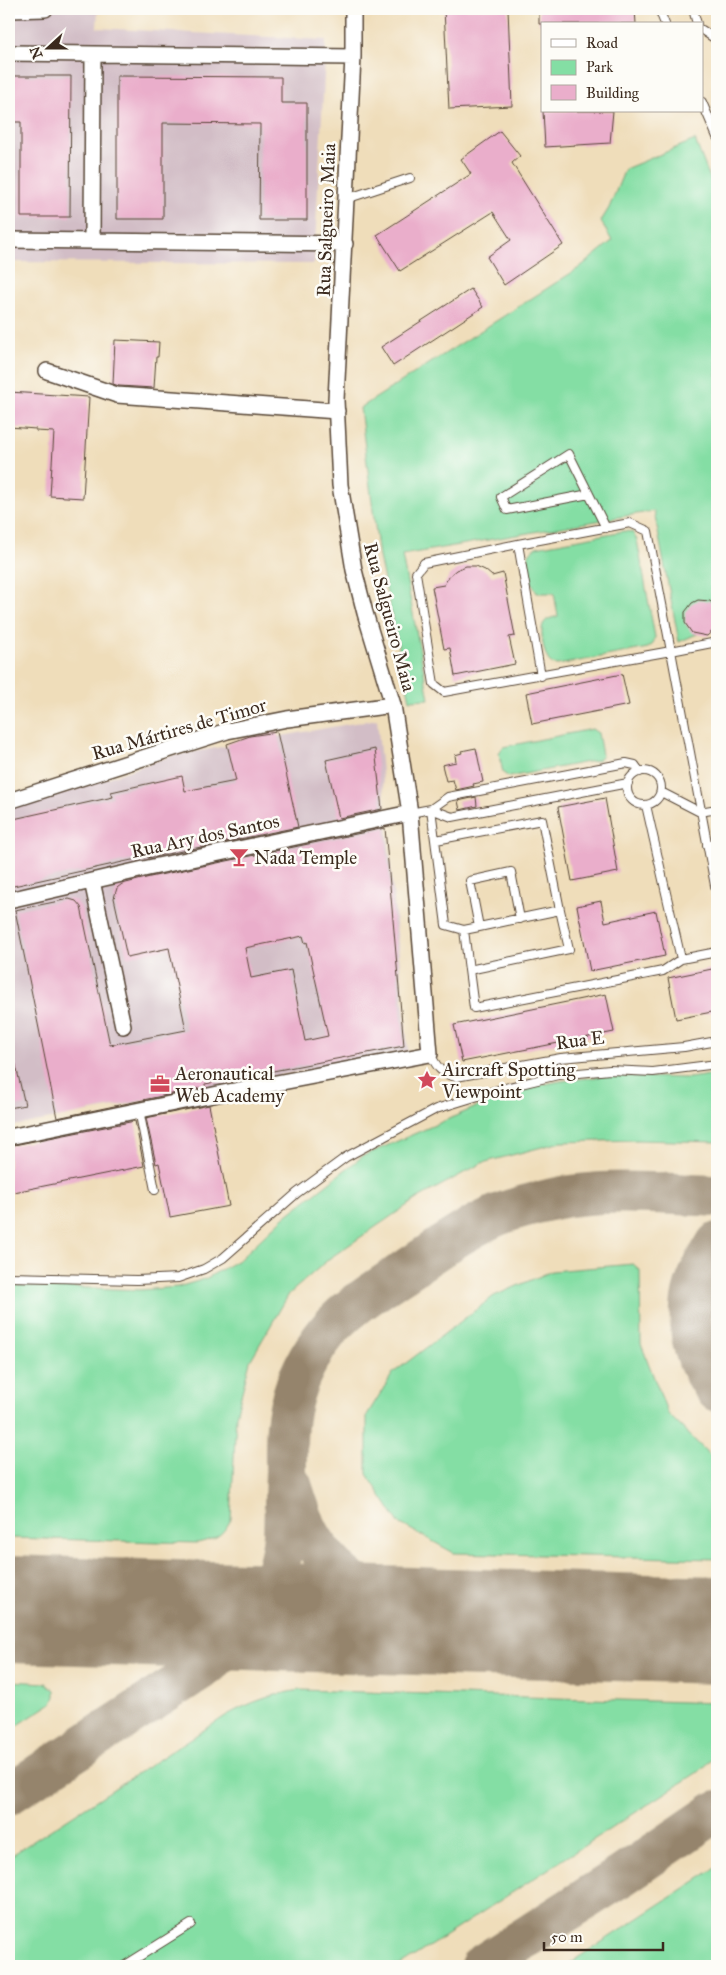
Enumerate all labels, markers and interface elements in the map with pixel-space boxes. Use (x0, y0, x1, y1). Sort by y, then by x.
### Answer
north arrow (22, 22, 72, 72)
legend (541, 22, 704, 112)
text: Road (586, 34, 618, 52)
text: N (26, 44, 46, 61)
text: Park (586, 58, 613, 76)
text: Building (586, 84, 640, 102)
street label: Rua Salgueiro Maia (312, 142, 341, 297)
street label: Rua Salgueiro Maia (358, 540, 421, 695)
street label: Rua Mártires de Timor (89, 693, 270, 765)
street label: Rua Ary dos Santos (129, 809, 281, 863)
bar icon: Nada Temple (228, 846, 250, 868)
place label: Nada Temple (254, 846, 357, 869)
street label: Rua E (554, 1026, 606, 1054)
place label: Aircraft Spotting Viewpoint (441, 1058, 576, 1103)
place label: Aeronautical Web Academy (174, 1062, 285, 1107)
place icon: Aircraft Spotting Viewpoint (416, 1069, 438, 1091)
office icon: Aeronautical Web Academy (149, 1073, 171, 1095)
scale bar (544, 1920, 662, 1952)
text: 50 m (551, 1928, 583, 1946)

